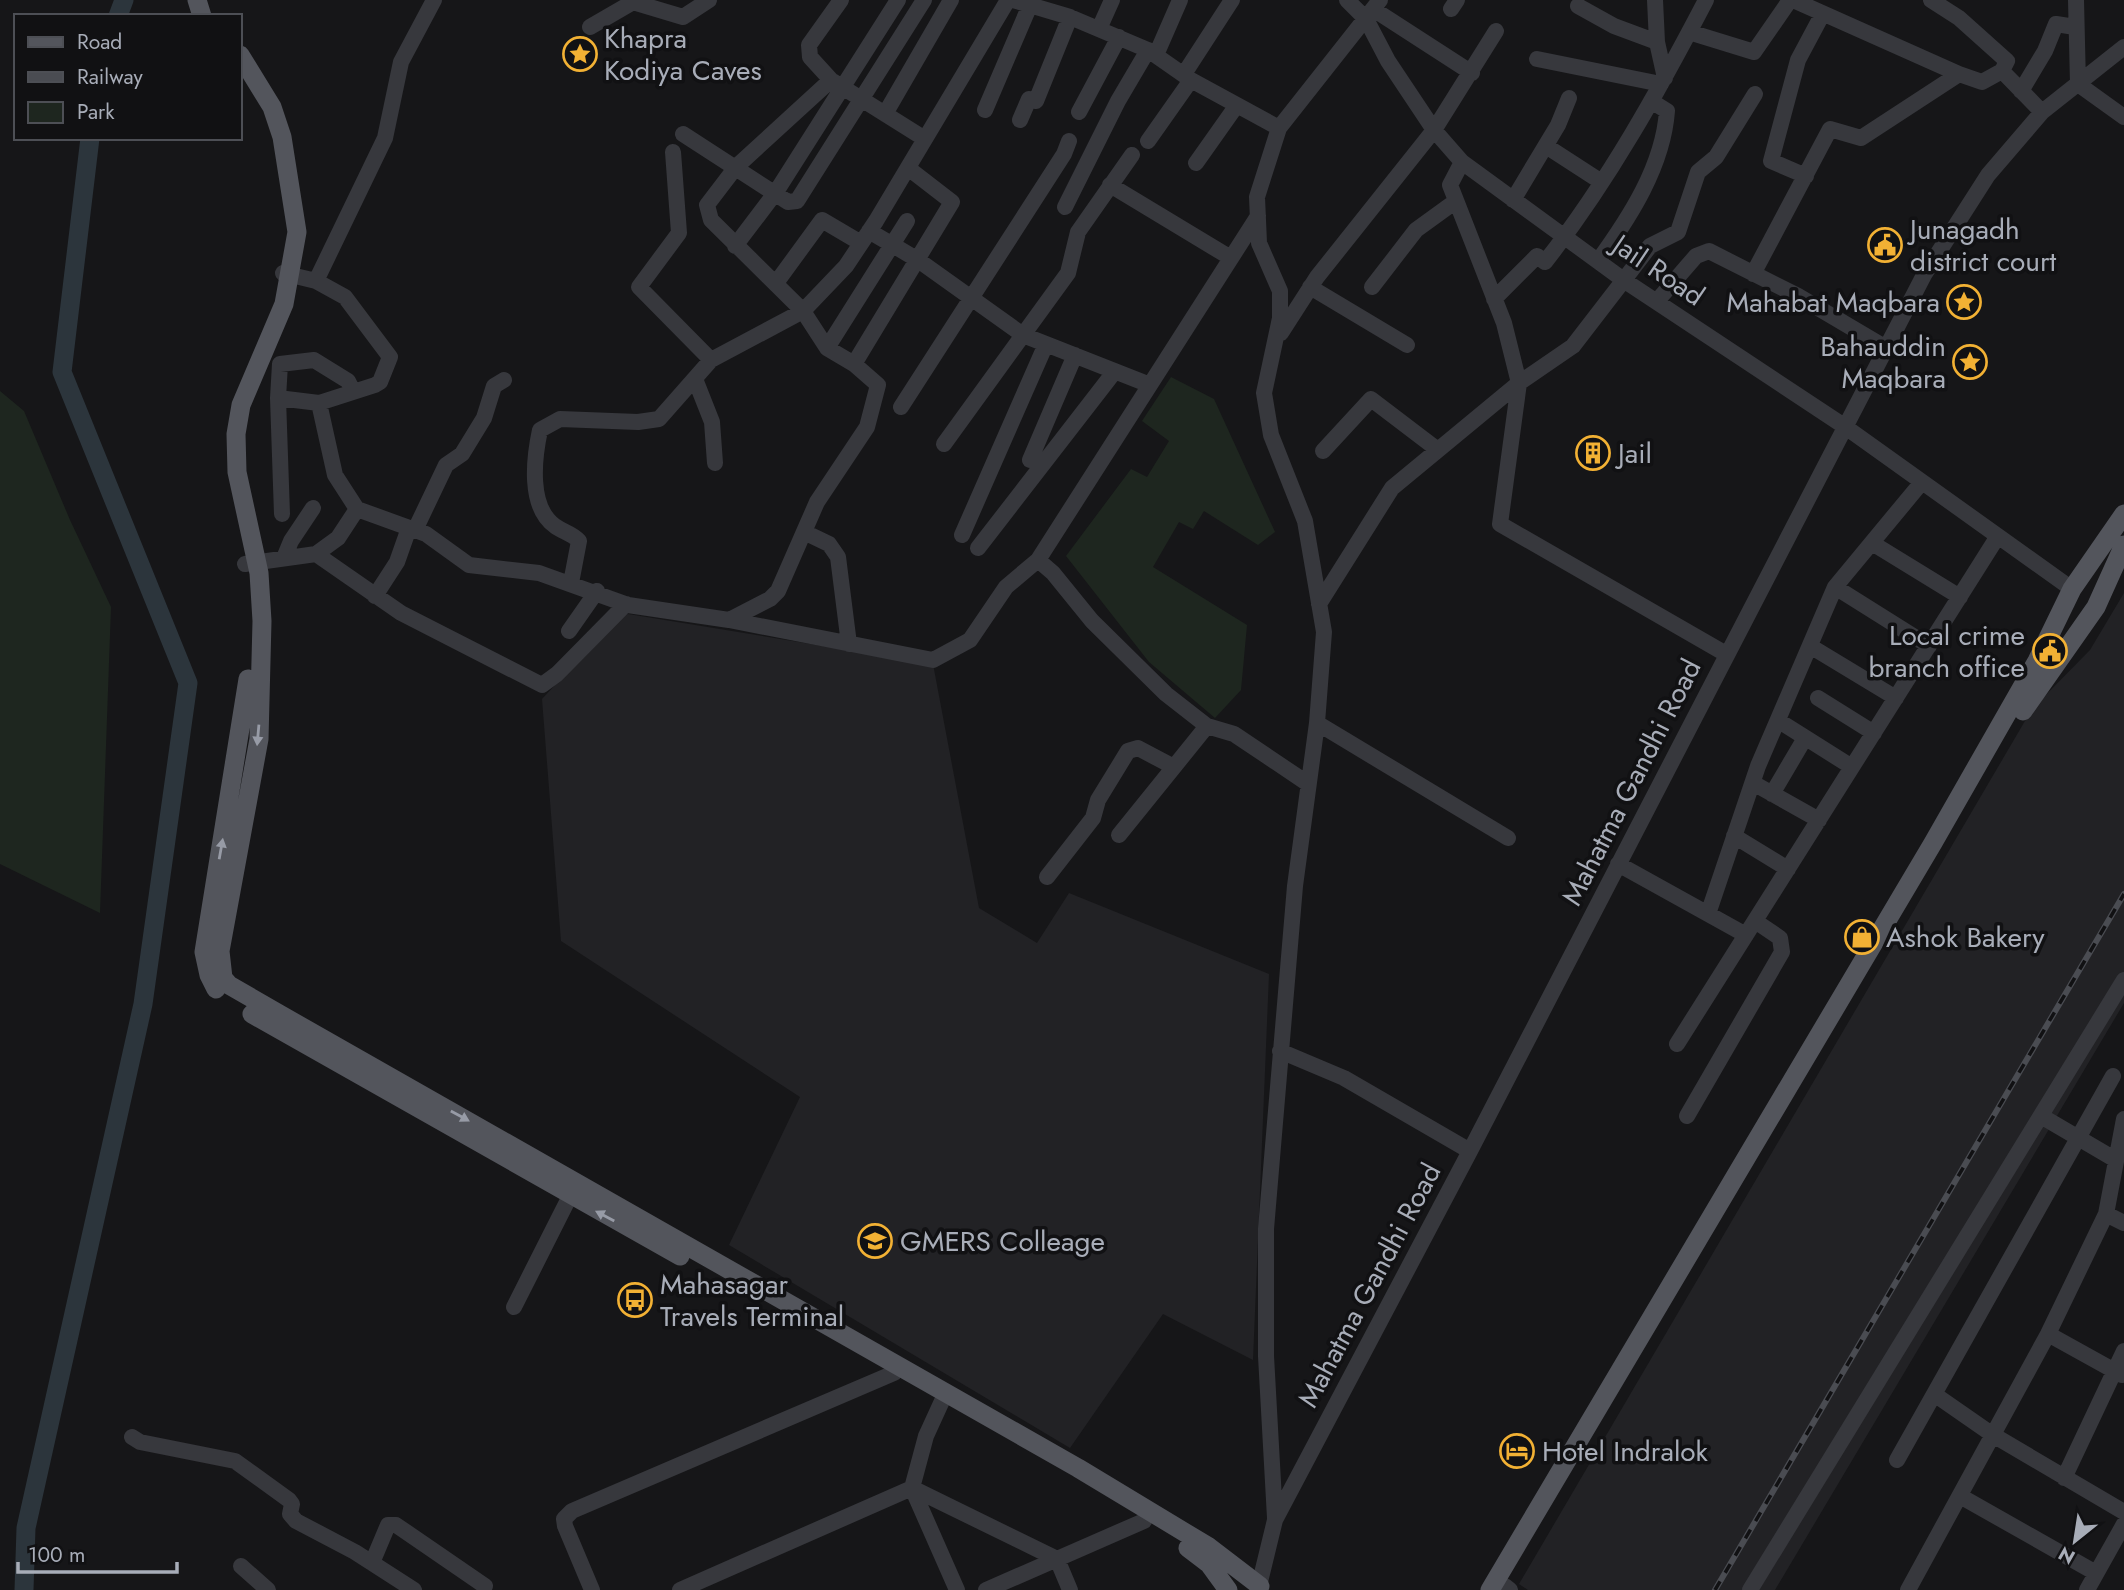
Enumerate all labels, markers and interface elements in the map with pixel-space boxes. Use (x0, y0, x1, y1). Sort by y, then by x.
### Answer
legend (14, 14, 242, 140)
place label: Khapra Kodiya Caves (604, 18, 762, 91)
text: Road (77, 27, 122, 57)
place icon: Khapra Kodiya Caves (561, 35, 599, 73)
text: Railway (77, 62, 143, 92)
text: Park (77, 97, 115, 127)
place label: Junagadh district court (1906, 209, 2057, 282)
street label: Jail Road (1601, 222, 1713, 316)
public building icon: Junagadh district court (1866, 226, 1904, 264)
place label: Mahabat Maqbara (1727, 282, 1940, 323)
place icon: Mahabat Maqbara (1945, 283, 1983, 321)
place label: Bahauddin Maqbara (1820, 326, 1946, 399)
place icon: Bahauddin Maqbara (1951, 343, 1989, 381)
place label: Jail (1614, 433, 1652, 474)
building icon: Jail (1574, 434, 1612, 472)
place label: Local crime branch office (1868, 615, 2025, 688)
public building icon: Local crime branch office (2031, 632, 2069, 670)
street label: Mahatma Gandhi Road (1552, 652, 1711, 912)
one-way arrow (252, 725, 263, 747)
one-way arrow (216, 837, 227, 859)
place label: Ashok Bakery (1886, 917, 2045, 958)
shop icon: Ashok Bakery (1843, 918, 1881, 956)
one-way arrow (450, 1110, 470, 1122)
street label: Mahatma Gandhi Road (1288, 1156, 1451, 1415)
one-way arrow (596, 1210, 615, 1222)
place label: GMERS Colleage (900, 1221, 1105, 1262)
school or university icon: GMERS Colleage (856, 1222, 894, 1260)
place label: Mahasagar Travels Terminal (660, 1264, 844, 1337)
bus stop icon: Mahasagar Travels Terminal (616, 1281, 654, 1319)
place label: Hotel Indralok (1542, 1431, 1709, 1472)
hotel icon: Hotel Indralok (1498, 1432, 1536, 1470)
north arrow (2040, 1506, 2110, 1576)
scale bar (18, 1530, 177, 1574)
text: 100 m (28, 1540, 85, 1570)
text: N (2053, 1540, 2080, 1571)

